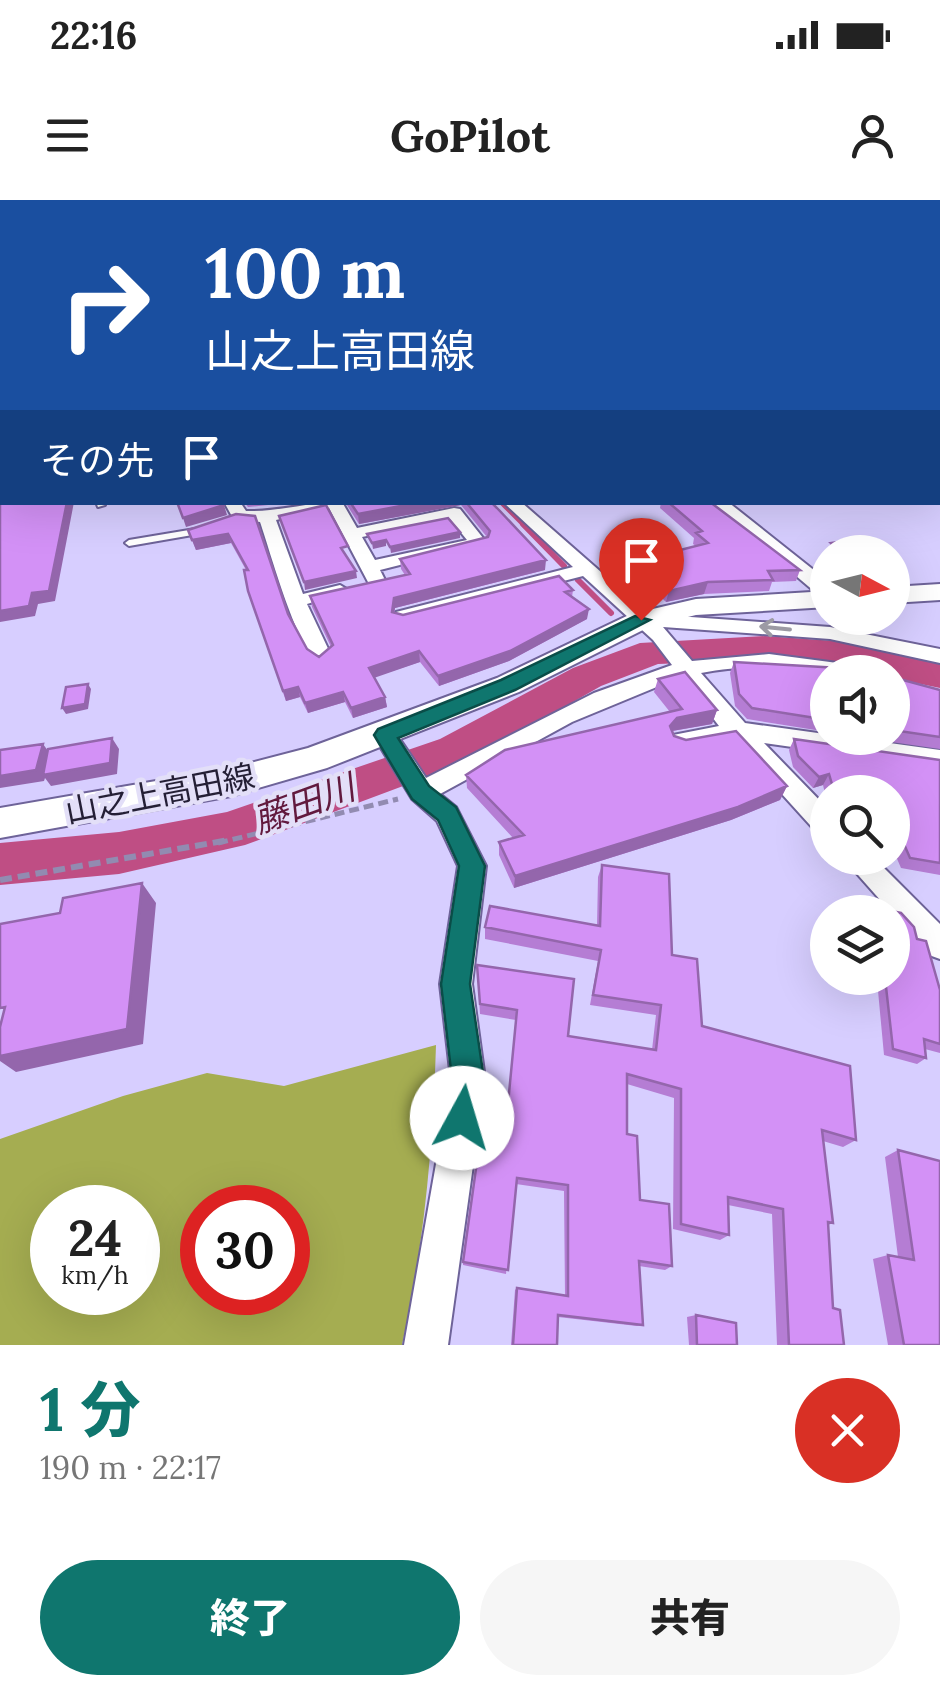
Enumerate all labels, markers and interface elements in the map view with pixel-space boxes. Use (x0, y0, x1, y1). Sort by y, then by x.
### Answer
text: 22:16 (50, 11, 137, 59)
text: GoPilot (390, 107, 550, 164)
icon: menu (40, 108, 95, 163)
icon: person (845, 108, 900, 163)
text: 100 m (205, 228, 405, 317)
icon: right (40, 240, 170, 370)
text: 山之上高田線 (205, 322, 475, 379)
icon: arrive (174, 430, 229, 485)
text: その先 (40, 436, 154, 484)
pin (599, 518, 684, 621)
icon: arrive (614, 533, 669, 588)
north arrow (810, 535, 910, 635)
map controls (810, 535, 910, 995)
one-way arrow (760, 618, 792, 637)
button: sound (810, 655, 910, 755)
street label: 山之上高田線 (62, 755, 258, 832)
water label: 藤田川 (247, 763, 365, 843)
button: search (810, 775, 910, 875)
button: layers (810, 895, 910, 995)
position arrow (410, 1066, 514, 1170)
speed limit sign: 30 (180, 1185, 310, 1315)
text: 24 (68, 1206, 122, 1270)
text: km/h (61, 1259, 129, 1291)
text: 1 分 (40, 1371, 140, 1447)
button: close (795, 1378, 900, 1483)
text: 190 m · 22:17 (40, 1447, 221, 1488)
button: 終了 (40, 1560, 460, 1675)
button: 共有 (480, 1560, 900, 1675)

